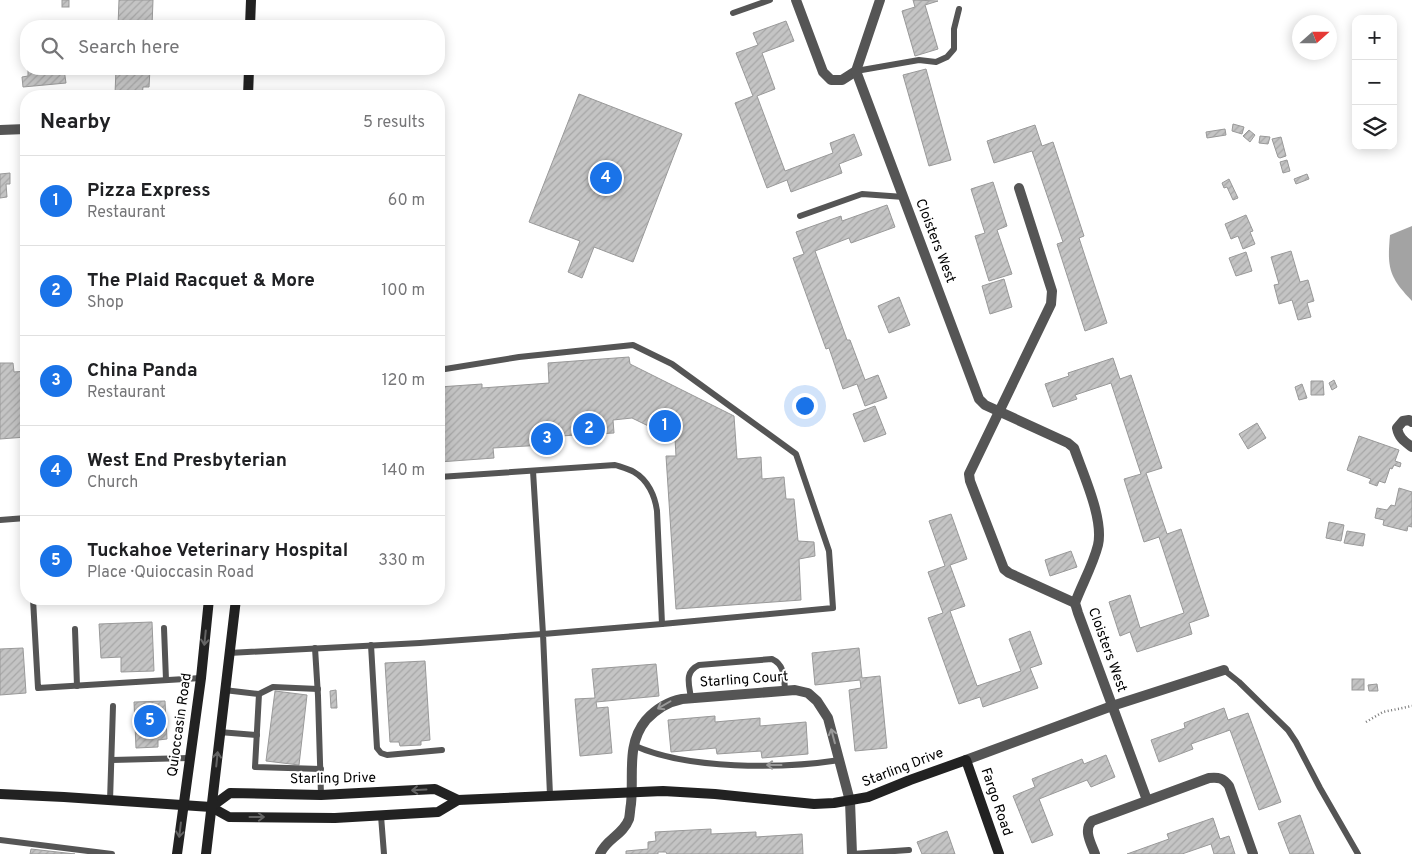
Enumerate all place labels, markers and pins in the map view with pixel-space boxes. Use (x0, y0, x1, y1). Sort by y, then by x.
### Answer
pin: 4 (590, 159, 622, 197)
pin: 1 (649, 407, 681, 445)
pin: 2 (573, 410, 605, 448)
pin: 3 (531, 420, 563, 458)
pin: 5 (134, 702, 166, 740)

